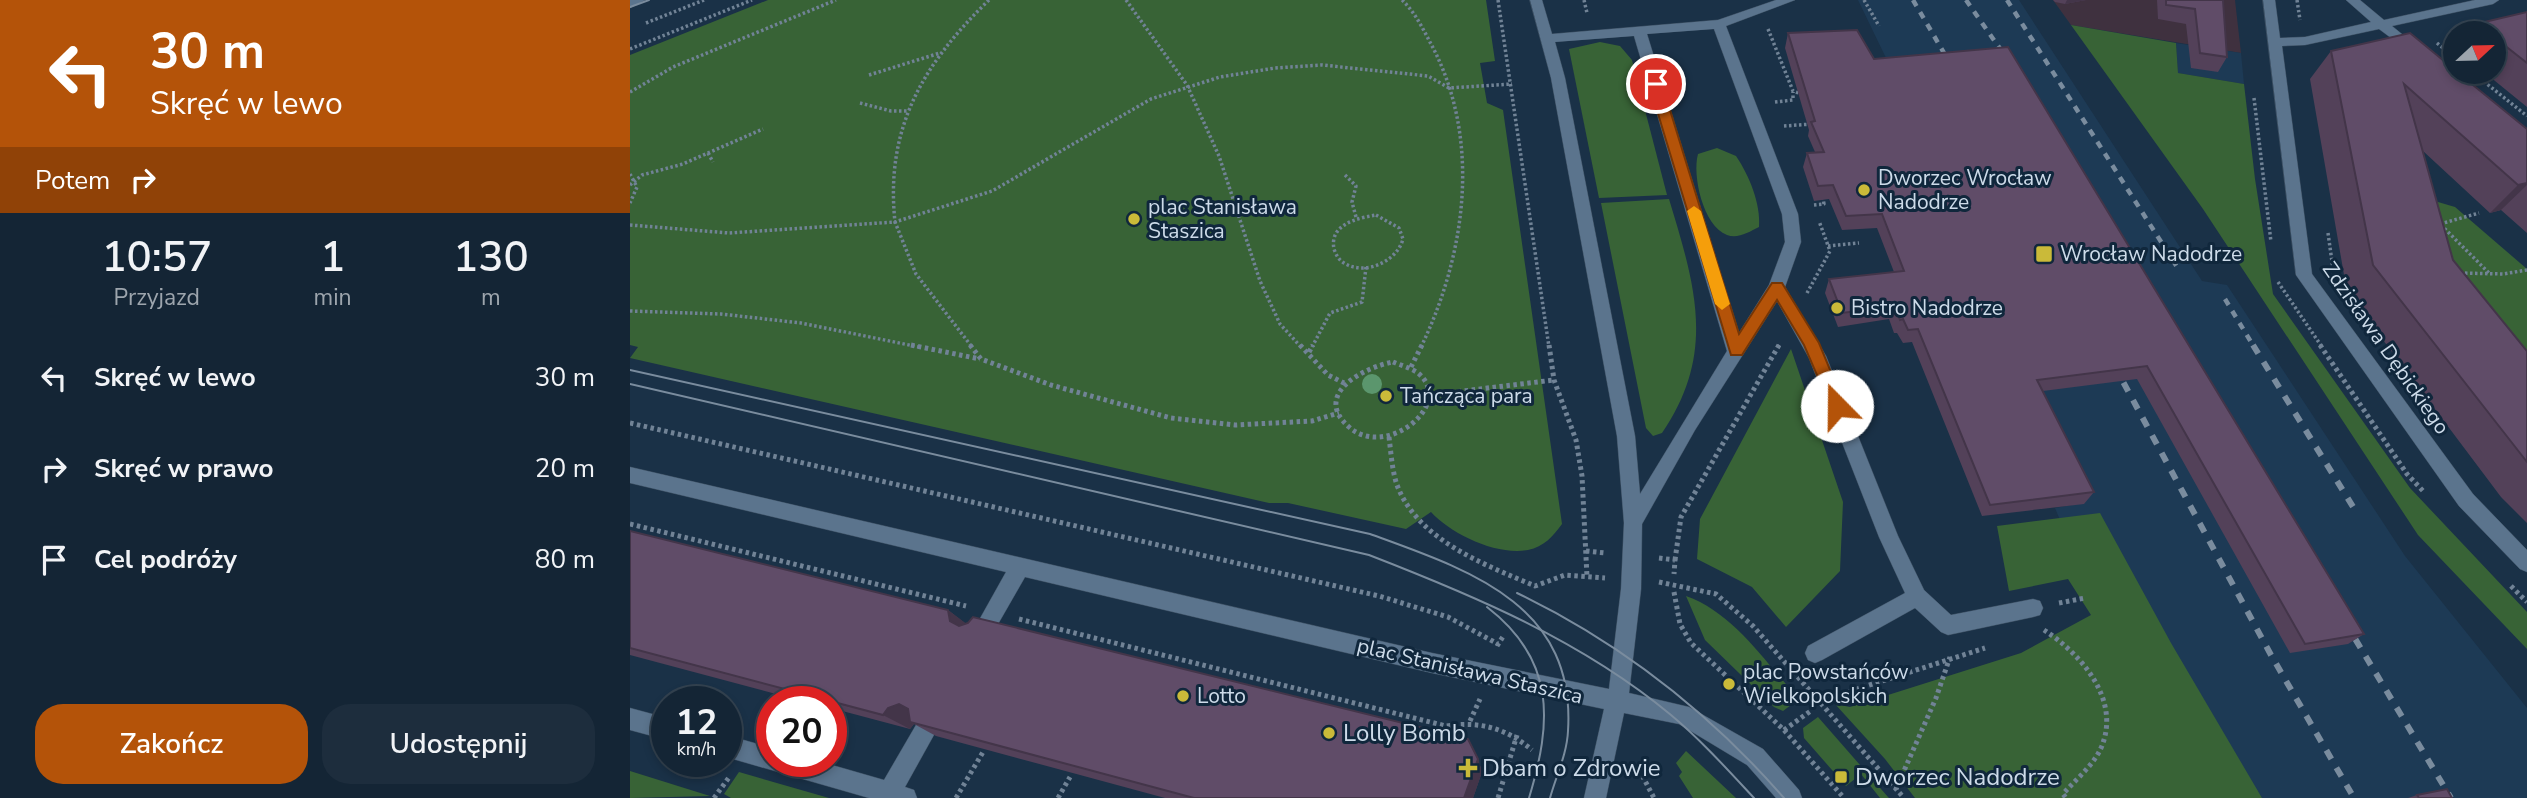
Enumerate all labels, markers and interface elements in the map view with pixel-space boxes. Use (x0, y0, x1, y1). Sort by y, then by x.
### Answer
text: 30 m (150, 18, 265, 85)
north arrow (2443, 21, 2506, 84)
map controls (2443, 21, 2506, 84)
icon: left (35, 28, 126, 119)
pin (1626, 54, 1686, 114)
icon: arrive (1637, 65, 1675, 103)
text: Skręć w lewo (150, 82, 343, 125)
icon: right (124, 161, 162, 199)
text: Potem (35, 163, 110, 198)
place label: Dworzec Wrocław Nadodrze (1878, 164, 2052, 216)
marker: Dworzec Wrocław Nadodrze (1856, 182, 1872, 198)
place label: plac Stanisława Staszica (1148, 193, 1297, 245)
marker: plac Stanisława Staszica (1126, 211, 1142, 227)
text: 10:57 (101, 229, 212, 286)
text: 1 (320, 229, 345, 286)
text: 130 (453, 229, 529, 286)
place label: Wrocław Nadodrze (2060, 240, 2242, 268)
marker: Wrocław Nadodrze (2034, 244, 2054, 264)
street label: Zdzisława Dębickiego (2316, 256, 2456, 440)
text: Przyjazd (114, 282, 200, 313)
text: min (314, 282, 352, 313)
text: m (481, 282, 501, 313)
place label: Bistro Nadodrze (1851, 294, 2003, 322)
marker: Bistro Nadodrze (1829, 300, 1845, 316)
icon: left (35, 359, 73, 397)
text: Skręć w lewo (94, 360, 256, 395)
text: 30 m (535, 360, 595, 395)
position arrow (1800, 369, 1874, 443)
place label: Tańcząca para (1400, 382, 1533, 410)
marker: Tańcząca para (1378, 388, 1394, 404)
icon: right (35, 450, 73, 488)
text: Skręć w prawo (94, 451, 274, 486)
text: 20 m (535, 451, 595, 486)
icon: arrive (35, 541, 73, 579)
text: Cel podróży (94, 542, 237, 577)
text: 80 m (535, 542, 595, 577)
street label: plac Stanisława Staszica (1354, 631, 1586, 711)
place label: plac Powstańców Wielkopolskich (1743, 658, 1909, 710)
marker: plac Powstańców Wielkopolskich (1721, 676, 1737, 692)
place label: Lotto (1197, 682, 1246, 710)
speed limit sign: 20 (756, 686, 847, 777)
marker: Lotto (1175, 688, 1191, 704)
text: 12 (675, 699, 718, 746)
button: Zakończ (35, 704, 308, 784)
button: Udostępnij (322, 704, 595, 784)
place label: Lolly Bomb (1343, 717, 1466, 749)
marker: Lolly Bomb (1321, 725, 1337, 741)
text: km/h (677, 737, 716, 761)
place label: Dbam o Zdrowie (1482, 752, 1661, 784)
marker: Dbam o Zdrowie (1460, 760, 1476, 776)
place label: Dworzec Nadodrze (1855, 761, 2060, 793)
marker: Dworzec Nadodrze (1833, 769, 1849, 785)

